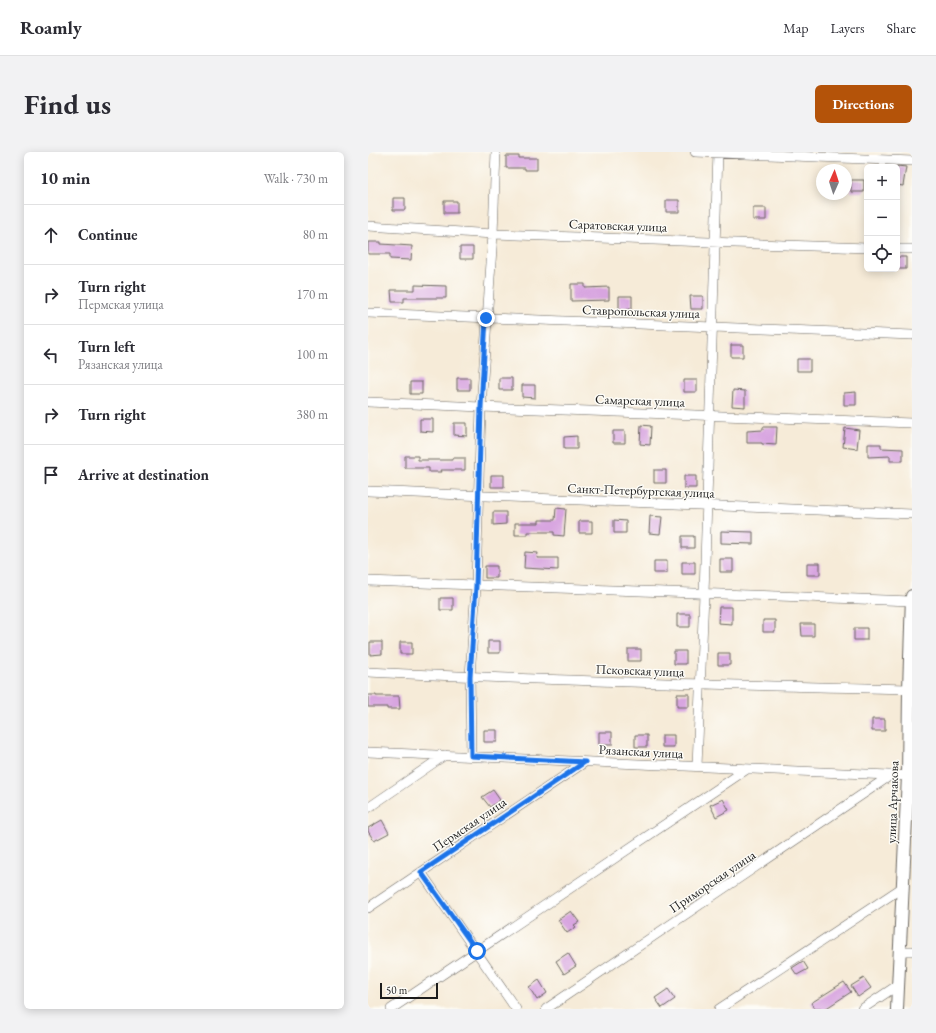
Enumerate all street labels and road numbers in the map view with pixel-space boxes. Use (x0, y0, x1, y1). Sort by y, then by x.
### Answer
street label: Саратовская улица (568, 215, 668, 236)
street label: Ставропольская улица (582, 301, 701, 322)
street label: Самарская улица (595, 390, 686, 411)
street label: Санкт-Петербургская улица (567, 479, 716, 502)
street label: Псковская улица (595, 660, 685, 681)
street label: Рязанская улица (598, 741, 685, 762)
street label: улица Арчакова (883, 760, 902, 844)
street label: Пермская улица (429, 793, 510, 855)
street label: Приморская улица (666, 846, 759, 917)

